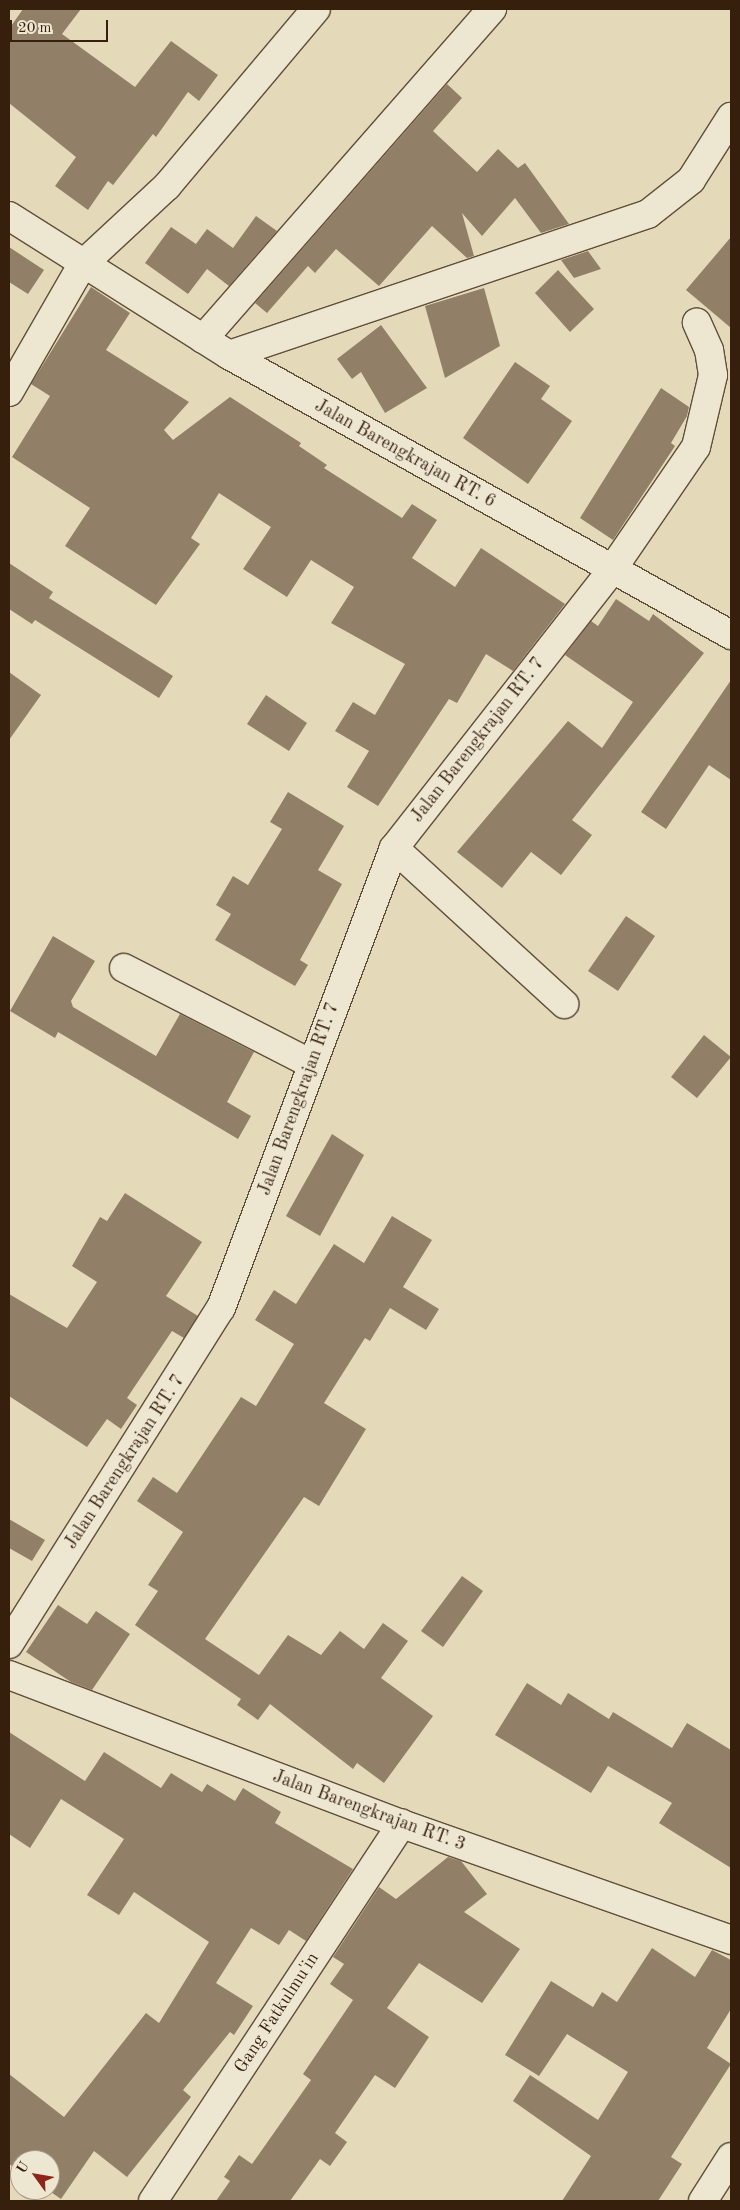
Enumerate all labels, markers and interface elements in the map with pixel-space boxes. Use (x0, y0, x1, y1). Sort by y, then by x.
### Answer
scale bar (12, 10, 110, 42)
text: 20 m (18, 21, 52, 36)
street label: Jalan Barengkrajan RT. 6 (311, 395, 499, 513)
street label: Jalan Barengkrajan RT. 7 (407, 653, 549, 827)
street label: Jalan Barengkrajan RT. 7 (254, 1000, 344, 1198)
street label: Jalan Barengkrajan RT. 7 (60, 1371, 190, 1553)
street label: Jalan Barengkrajan RT. 3 (270, 1766, 468, 1856)
street label: Gang Fatkulmu'in (230, 1949, 324, 2077)
north arrow (10, 2150, 60, 2200)
text: U (14, 2159, 32, 2176)

